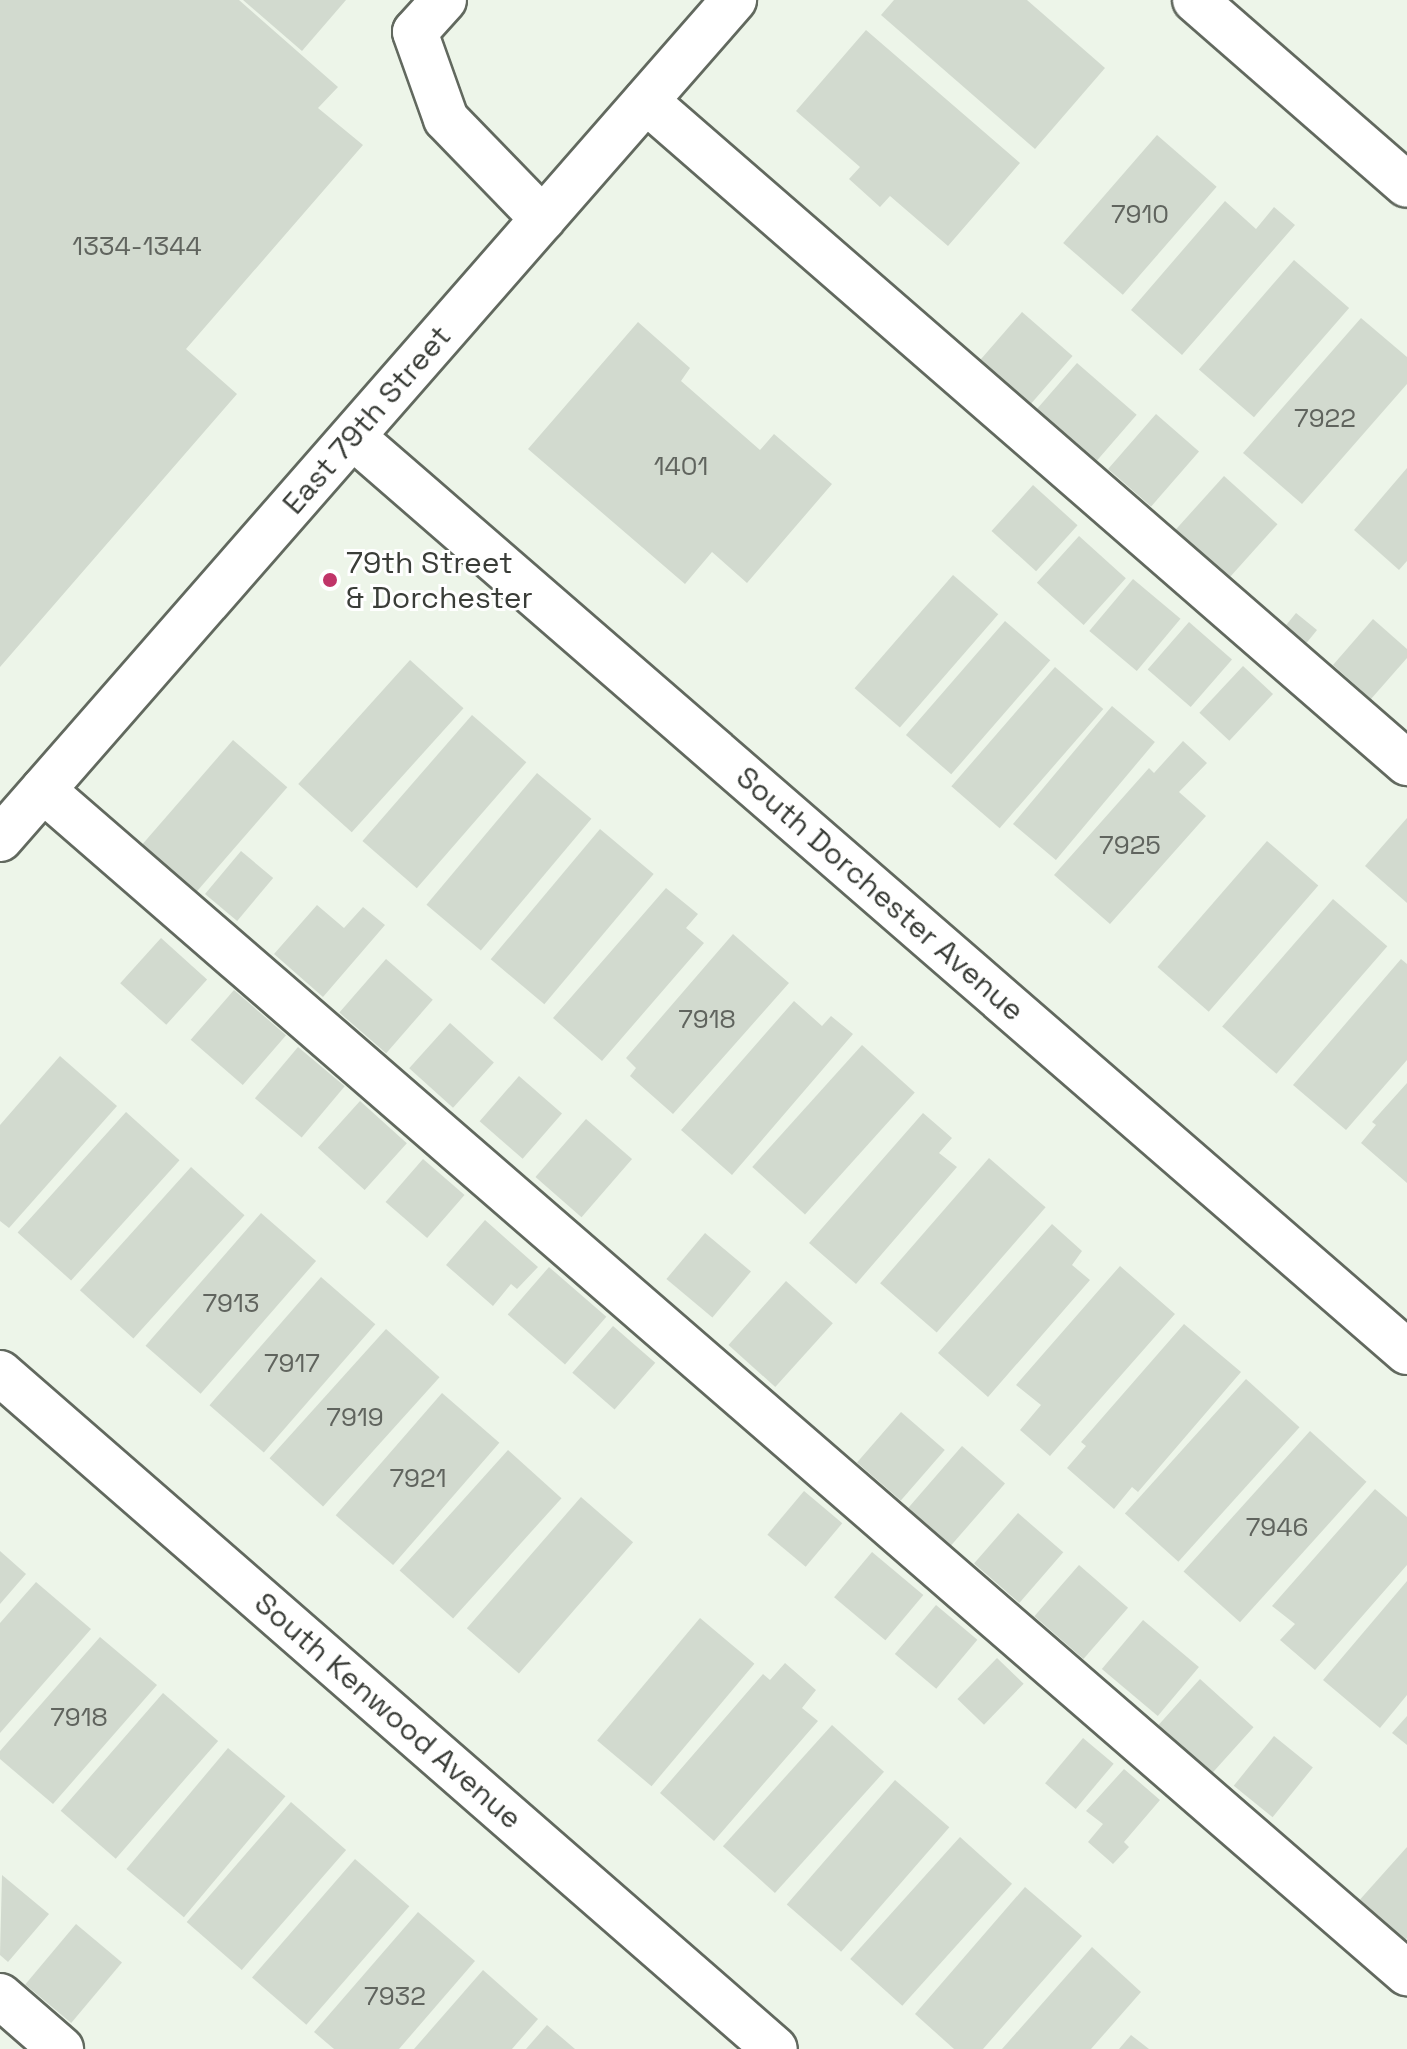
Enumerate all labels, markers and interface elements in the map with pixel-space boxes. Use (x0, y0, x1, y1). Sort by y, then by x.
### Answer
house number: 7910 (1111, 199, 1169, 231)
house number: 1334-1344 (72, 231, 202, 263)
street label: East 79th Street (275, 318, 459, 522)
house number: 7922 (1294, 403, 1356, 435)
house number: 1401 (654, 451, 708, 483)
place label: 79th Street & Dorchester (346, 545, 533, 616)
marker: 79th Street & Dorchester (321, 571, 339, 589)
street label: South Dorchester Avenue (729, 759, 1031, 1029)
house number: 7925 (1099, 830, 1161, 862)
house number: 7918 (678, 1004, 736, 1036)
house number: 7913 (202, 1288, 260, 1320)
house number: 7917 (264, 1348, 320, 1380)
house number: 7919 (326, 1402, 384, 1434)
house number: 7921 (389, 1463, 447, 1495)
house number: 7946 (1246, 1512, 1308, 1544)
street label: South Kenwood Avenue (247, 1585, 529, 1837)
house number: 7918 (50, 1702, 108, 1734)
house number: 7932 (364, 1981, 426, 2013)

